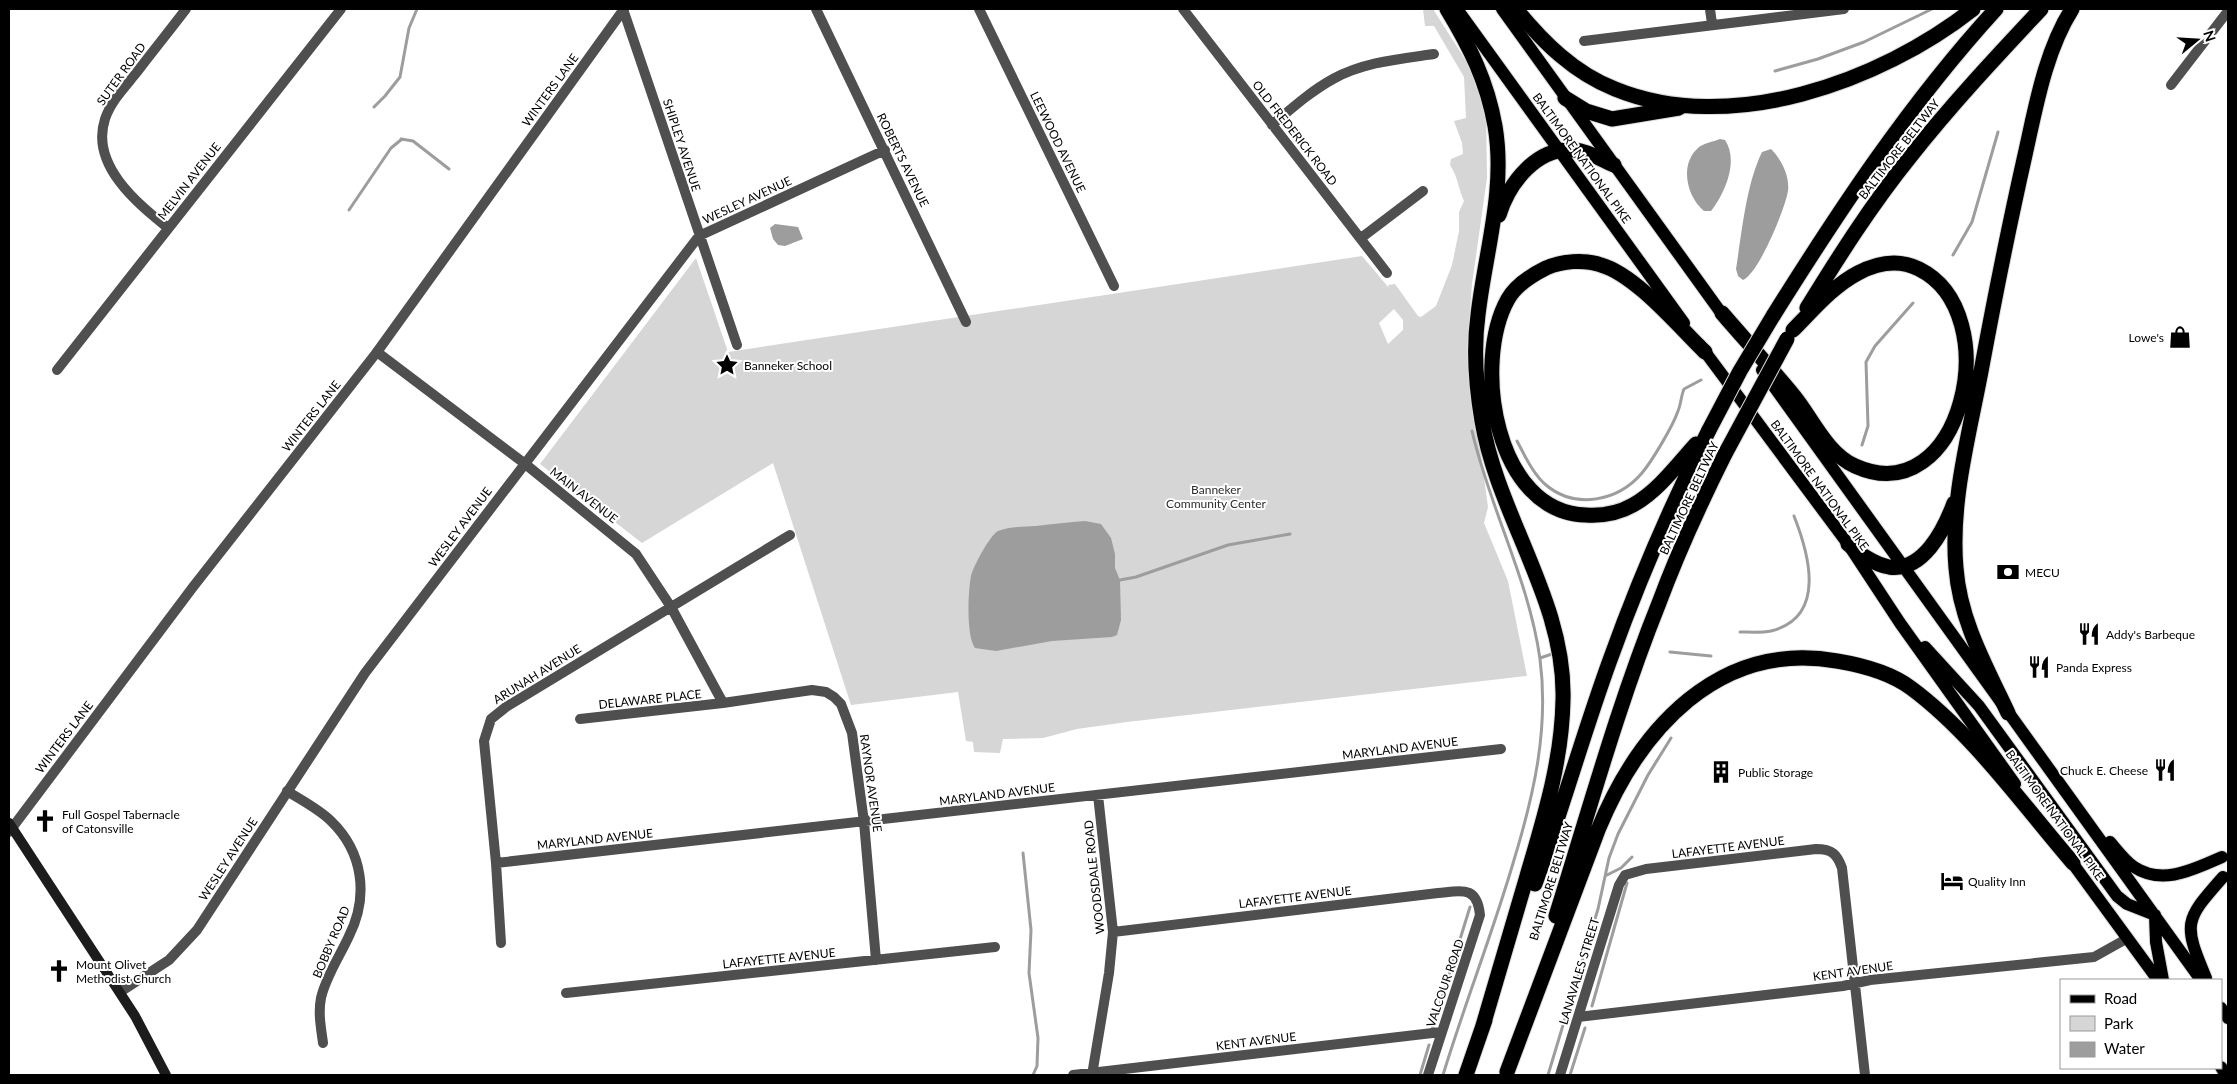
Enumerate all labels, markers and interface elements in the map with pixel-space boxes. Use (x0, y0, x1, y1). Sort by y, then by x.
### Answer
north arrow (2172, 15, 2222, 65)
text: N (2200, 28, 2220, 44)
street label: SUTER ROAD (93, 40, 149, 108)
street label: WINTERS LANE (519, 51, 582, 129)
street label: OLD FREDERICK ROAD (1249, 77, 1341, 189)
street label: LEEWOOD AVENUE (1027, 89, 1089, 195)
street label: BALTIMORE NATIONAL PIKE (1530, 90, 1634, 226)
street label: BALTIMORE BELTWAY (1855, 96, 1943, 202)
street label: SHIPLEY AVENUE (660, 97, 704, 193)
street label: ROBERTS AVENUE (874, 111, 932, 209)
street label: MELVIN AVENUE (154, 139, 224, 223)
street label: WESLEY AVENUE (700, 173, 794, 227)
shop icon: Lowe's (2167, 324, 2193, 350)
place label: Lowe's (2129, 330, 2164, 345)
place icon: Banneker School (714, 352, 740, 378)
place label: Banneker School (744, 358, 832, 373)
street label: WINTERS LANE (278, 377, 344, 455)
street label: BALTIMORE NATIONAL PIKE (1768, 417, 1872, 553)
street label: BALTIMORE BELTWAY (1656, 439, 1722, 557)
street label: MAIN AVENUE (547, 464, 621, 526)
park label: Banneker Community Center (1166, 482, 1267, 511)
street label: WESLEY AVENUE (425, 484, 495, 570)
bank icon: MECU (1995, 559, 2021, 585)
place label: MECU (2025, 565, 2060, 580)
restaurant icon: Addy's Barbeque (2076, 621, 2102, 647)
place label: Addy's Barbeque (2106, 627, 2195, 642)
street label: ARUNAH AVENUE (490, 641, 584, 707)
restaurant icon: Panda Express (2026, 654, 2052, 680)
place label: Panda Express (2056, 660, 2132, 675)
street label: DELAWARE PLACE (598, 686, 702, 712)
street label: WINTERS LANE (32, 698, 96, 776)
street label: RAYNOR AVENUE (857, 733, 885, 833)
street label: MARYLAND AVENUE (1341, 733, 1459, 763)
street label: BALTIMORE NATIONAL PIKE (2003, 747, 2107, 883)
restaurant icon: Chuck E. Cheese (2152, 757, 2178, 783)
building icon: Public Storage (1708, 759, 1734, 785)
place label: Chuck E. Cheese (2060, 763, 2148, 778)
place label: Public Storage (1738, 765, 1813, 780)
street label: MARYLAND AVENUE (938, 779, 1056, 809)
place label: Full Gospel Tabernacle of Catonsville (62, 807, 180, 836)
church icon: Full Gospel Tabernacle of Catonsville (32, 808, 58, 834)
street label: WESLEY AVENUE (196, 815, 260, 903)
street label: WOODSDALE ROAD (1081, 819, 1107, 935)
street label: BALTIMORE BELTWAY (1526, 820, 1576, 942)
street label: MARYLAND AVENUE (536, 825, 654, 853)
street label: LAFAYETTE AVENUE (1671, 833, 1785, 861)
hotel icon: Quality Inn (1939, 868, 1965, 894)
place label: Quality Inn (1968, 874, 2026, 889)
street label: LAFAYETTE AVENUE (1238, 883, 1352, 911)
street label: BOBBY ROAD (309, 904, 353, 980)
street label: LANAVALES STREET (1556, 916, 1602, 1026)
street label: VALCOUR ROAD (1423, 937, 1467, 1029)
street label: LAFAYETTE AVENUE (722, 945, 836, 971)
place label: Mount Olivet Methodist Church (76, 957, 171, 986)
church icon: Mount Olivet Methodist Church (46, 958, 72, 984)
street label: KENT AVENUE (1812, 958, 1894, 984)
legend (2060, 979, 2222, 1069)
text: Road (2104, 989, 2137, 1007)
text: Park (2104, 1014, 2134, 1032)
street label: KENT AVENUE (1215, 1029, 1297, 1053)
text: Water (2104, 1039, 2145, 1057)

